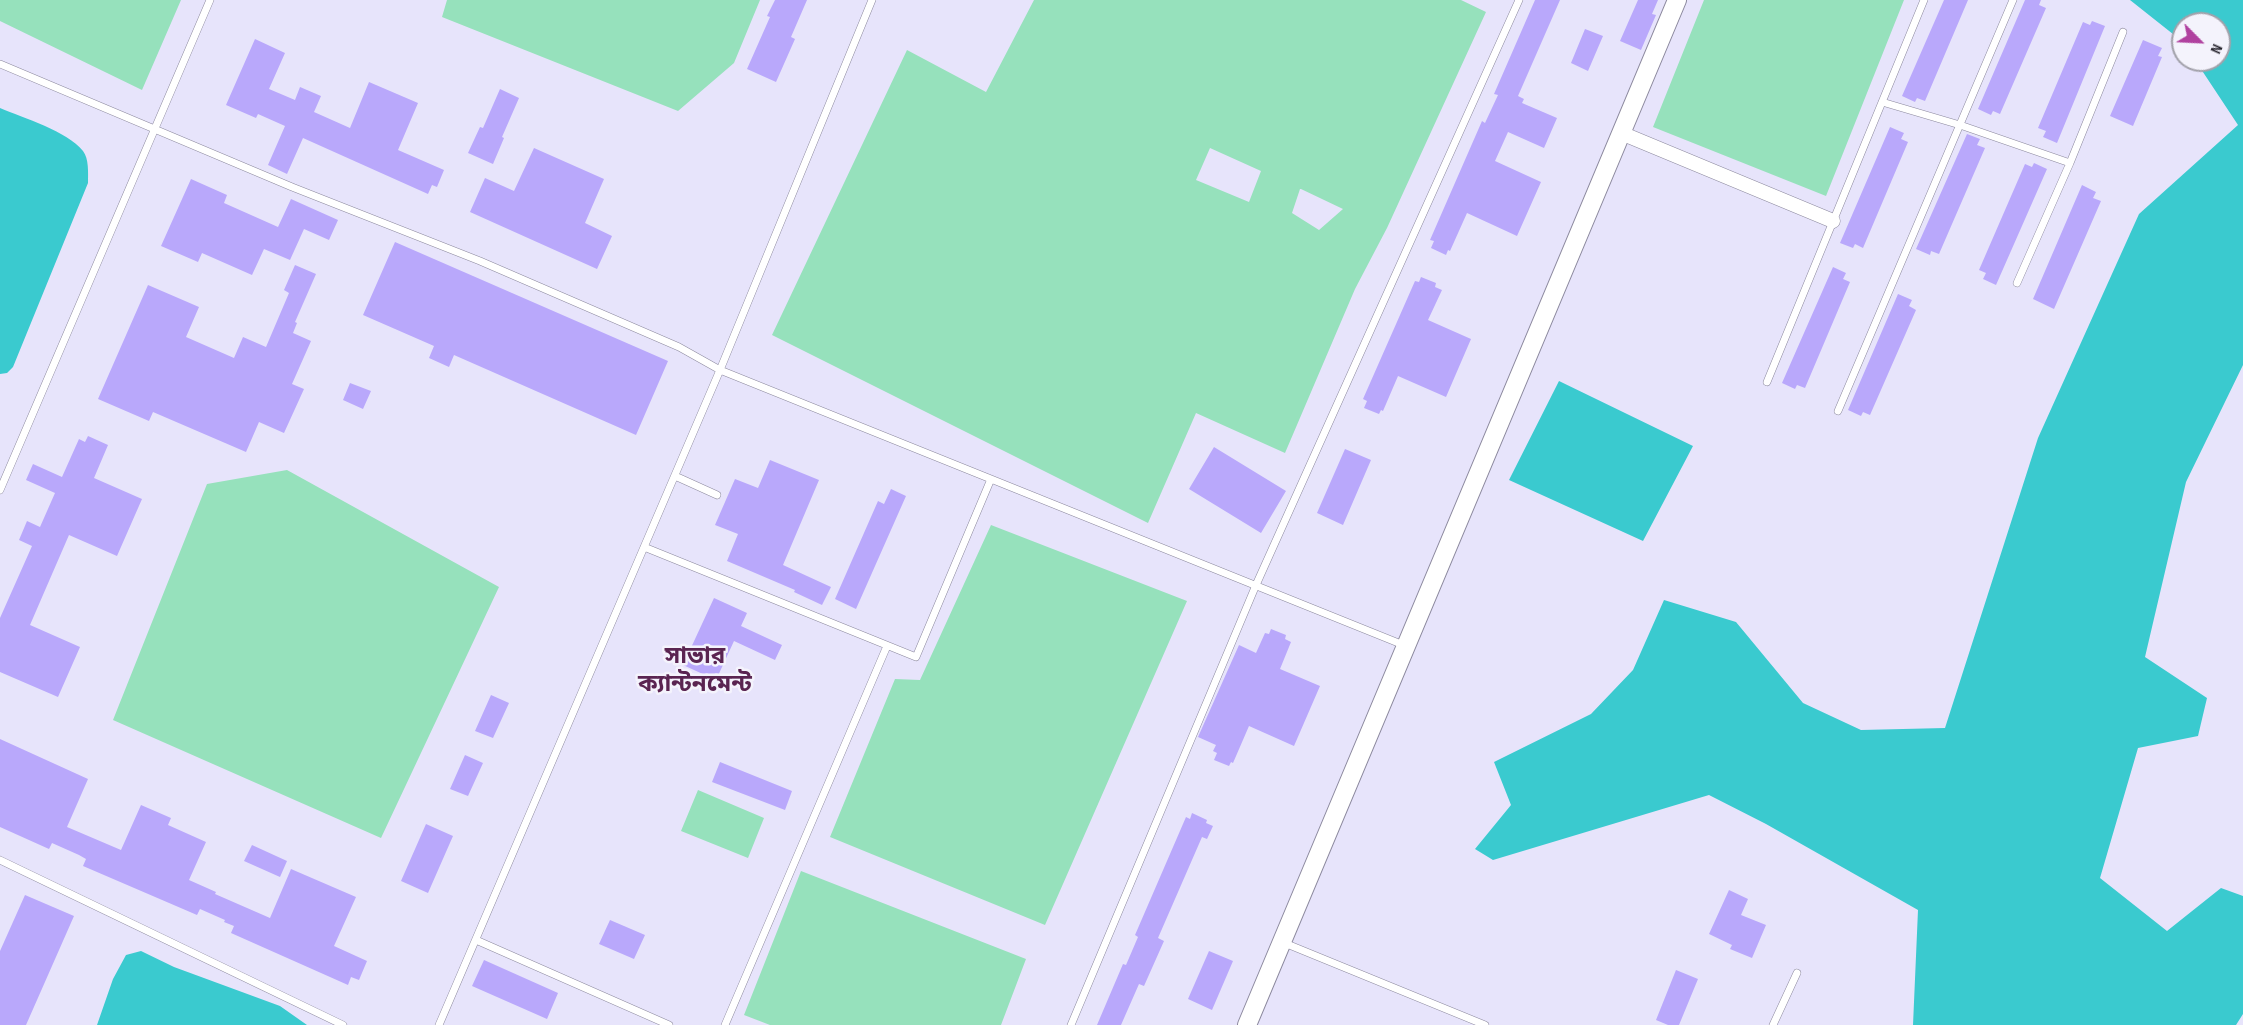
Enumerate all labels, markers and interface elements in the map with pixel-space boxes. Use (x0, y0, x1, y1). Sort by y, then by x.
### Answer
north arrow (2171, 12, 2231, 72)
text: N (2206, 41, 2226, 56)
district label: সাভার ক্যান্টনমেন্ট (638, 643, 752, 699)

